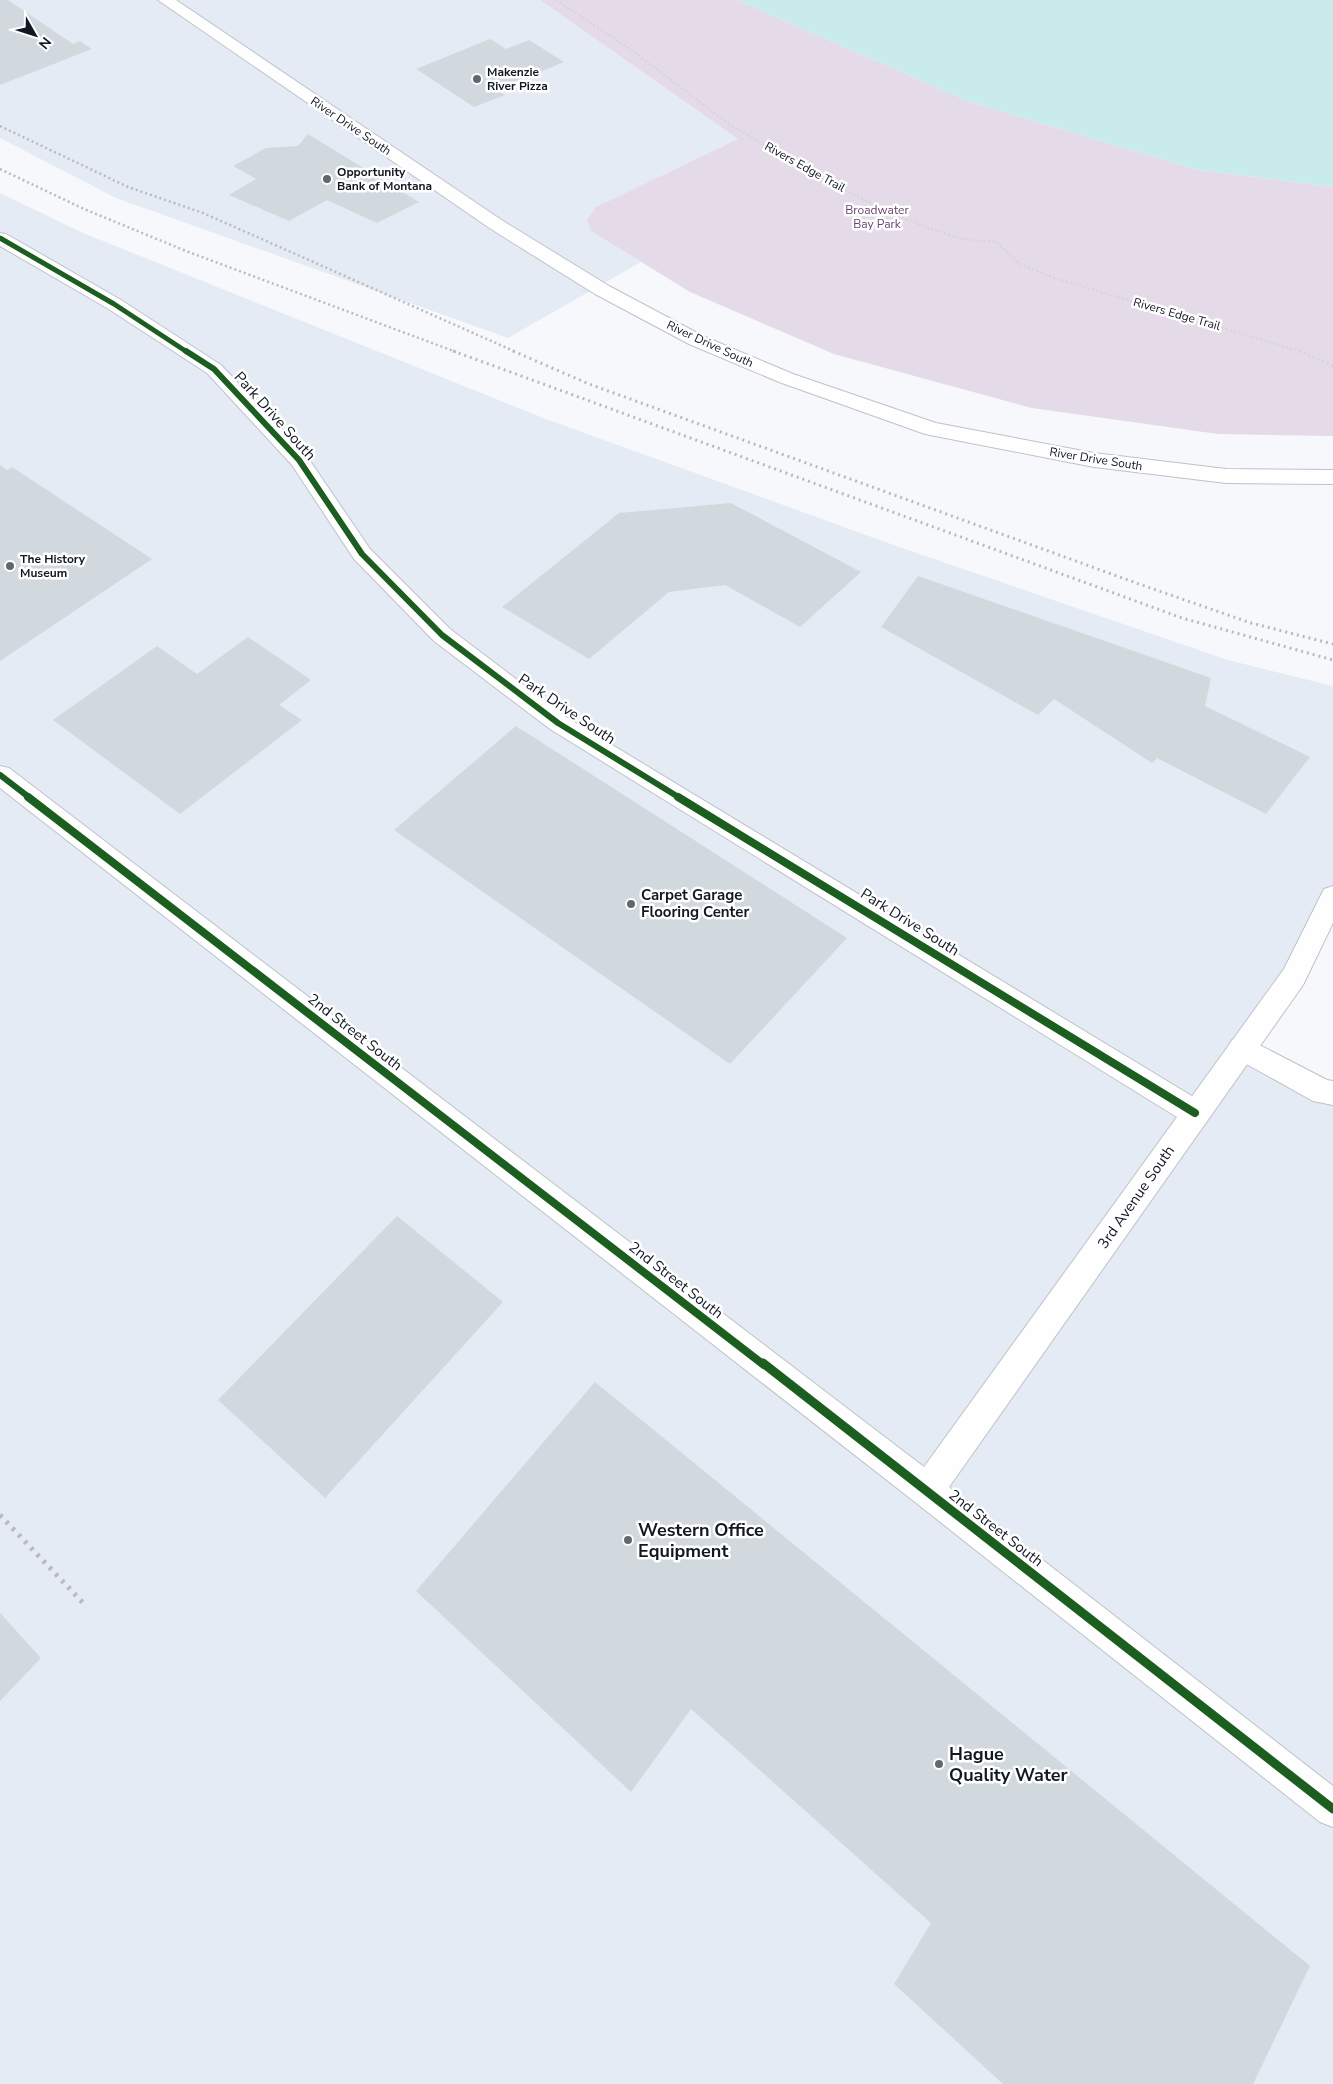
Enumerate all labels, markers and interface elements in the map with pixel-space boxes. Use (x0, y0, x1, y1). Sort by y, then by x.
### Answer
north arrow (10, 10, 60, 60)
text: N (34, 33, 55, 53)
place label: Makenzie River Pizza (487, 64, 548, 94)
marker: Makenzie River Pizza (471, 73, 483, 85)
street label: River Drive South (308, 93, 394, 159)
street label: Rivers Edge Trail (762, 138, 849, 196)
place label: Opportunity Bank of Montana (337, 164, 432, 194)
marker: Opportunity Bank of Montana (321, 173, 333, 185)
park label: Broadwater Bay Park (845, 202, 909, 232)
street label: Rivers Edge Trail (1132, 294, 1223, 334)
street label: River Drive South (664, 317, 756, 371)
street label: Park Drive South (230, 367, 320, 465)
street label: River Drive South (1048, 444, 1144, 474)
place label: The History Museum (20, 551, 86, 581)
marker: The History Museum (4, 560, 16, 572)
street label: Park Drive South (515, 669, 619, 749)
street label: Park Drive South (857, 884, 963, 960)
place label: Carpet Garage Flooring Center (641, 885, 749, 922)
marker: Carpet Garage Flooring Center (625, 898, 637, 910)
street label: 2nd Street South (304, 989, 406, 1075)
street label: 3rd Avenue South (1093, 1141, 1179, 1253)
street label: 2nd Street South (625, 1237, 727, 1323)
street label: 2nd Street South (945, 1485, 1047, 1571)
place label: Western Office Equipment (638, 1518, 764, 1563)
marker: Western Office Equipment (622, 1534, 634, 1546)
place label: Hague Quality Water (949, 1742, 1068, 1787)
marker: Hague Quality Water (933, 1758, 945, 1770)

